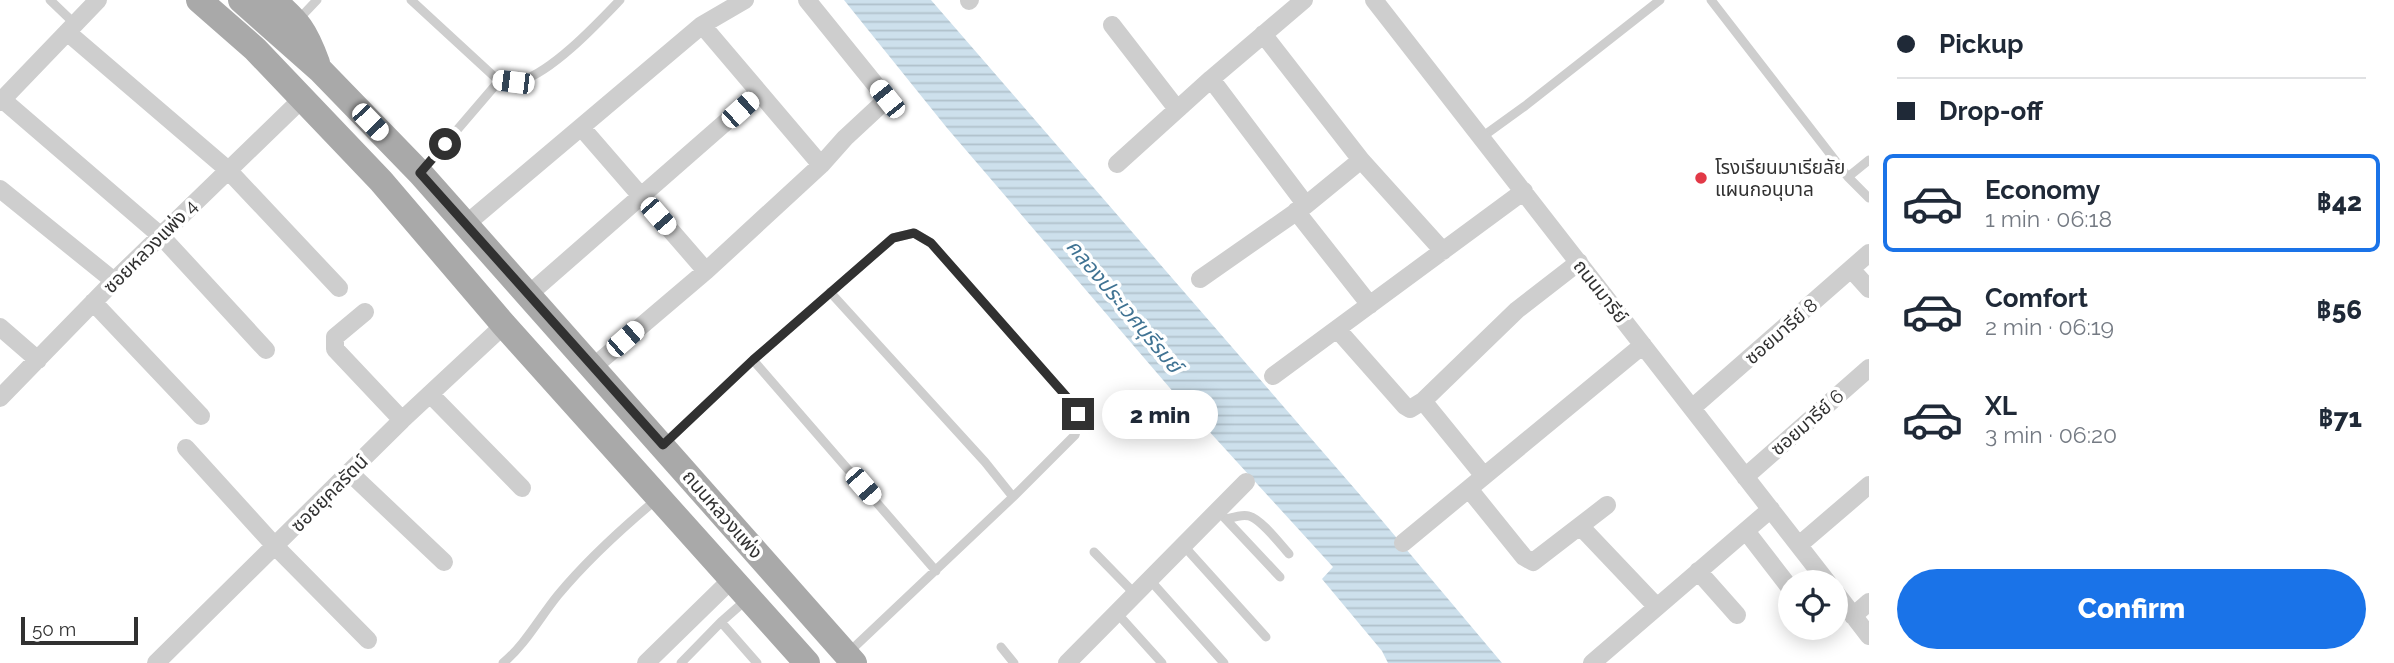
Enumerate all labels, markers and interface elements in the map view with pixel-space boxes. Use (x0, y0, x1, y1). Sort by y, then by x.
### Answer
text: Pickup (1939, 29, 2024, 59)
car (491, 69, 536, 95)
car (866, 76, 909, 122)
car (718, 88, 763, 132)
text: Drop-off (1939, 96, 2043, 126)
car (348, 100, 393, 144)
route start (429, 128, 461, 160)
place label: โรงเรียนมาเรียลัย แผนกอนุบาล (1715, 156, 1845, 201)
marker: โรงเรียนมาเรียลัย แผนกอนุบาล (1693, 170, 1709, 186)
icon: car (1901, 172, 1964, 235)
text: Economy (1985, 175, 2100, 205)
text: ฿42 (2317, 187, 2362, 217)
car (637, 193, 680, 239)
street label: ซอยหลวงแพ่ง 4 (99, 195, 201, 297)
text: 1 min · 06:18 (1985, 205, 2112, 232)
water label: คลองประเวศบุรีรมย์ (1061, 234, 1190, 381)
street label: ถนนมารีย์ (1569, 255, 1633, 327)
icon: car (1901, 280, 1964, 343)
text: Comfort (1985, 283, 2088, 313)
street label: ซอยมารีย์ 8 (1740, 294, 1822, 368)
text: ฿56 (2317, 295, 2362, 325)
text: 2 min · 06:19 (1985, 313, 2114, 340)
car (603, 317, 648, 361)
street label: ซอยมารีย์ 6 (1766, 385, 1848, 459)
icon: car (1901, 388, 1964, 451)
callout: 2 min (1102, 390, 1218, 438)
text: XL (1985, 391, 2017, 421)
route end (1062, 398, 1094, 430)
text: 2 min (1130, 401, 1190, 428)
text: ฿71 (2318, 403, 2362, 433)
text: 3 min · 06:20 (1985, 421, 2117, 448)
street label: ซอยยุคลรัตน์ (286, 450, 373, 537)
car (842, 463, 885, 509)
street label: ถนนหลวงแพ่ง (679, 465, 767, 563)
button: Confirm (1897, 569, 2366, 649)
map controls (1778, 570, 1848, 640)
button: locate (1778, 570, 1848, 640)
scale bar (21, 614, 138, 646)
text: 50 m (32, 618, 76, 640)

